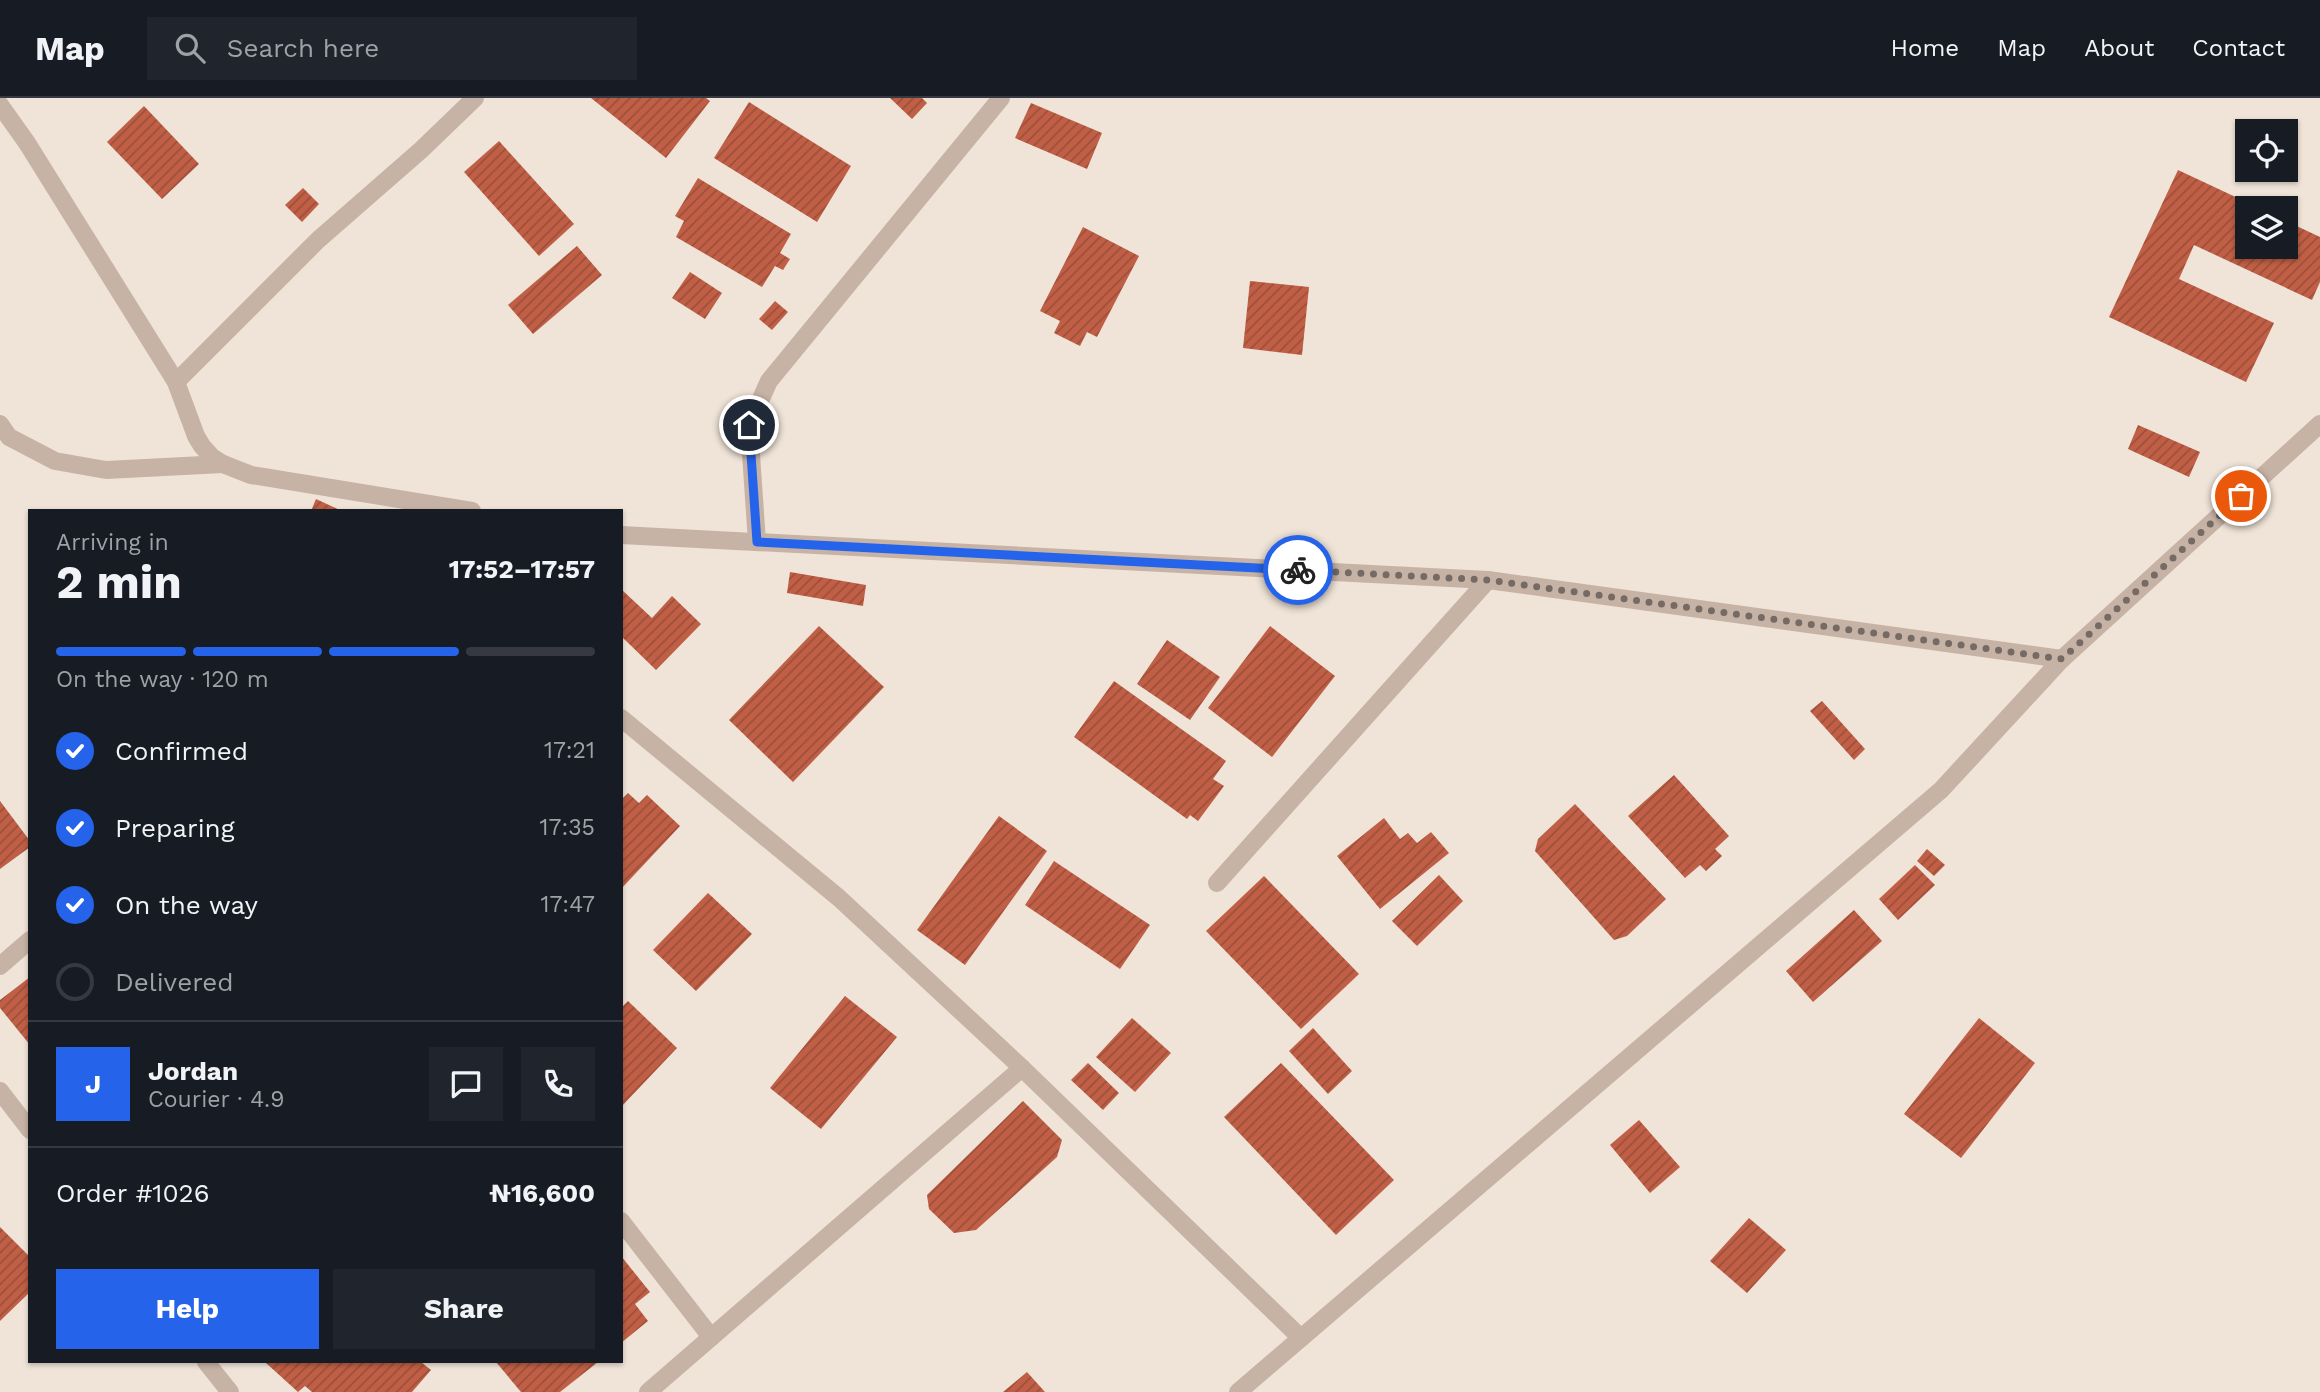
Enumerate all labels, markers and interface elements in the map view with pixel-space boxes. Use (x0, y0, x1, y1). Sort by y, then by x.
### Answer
search box (147, 17, 637, 80)
text: Map (35, 29, 105, 68)
icon: search (171, 29, 209, 67)
text: Search here (227, 33, 379, 63)
text: Home (1891, 34, 1959, 62)
text: Map (1997, 34, 2046, 62)
text: About (2084, 34, 2154, 62)
text: Contact (2192, 34, 2285, 62)
map controls (2235, 119, 2298, 259)
button: locate (2235, 119, 2298, 182)
button: layers (2235, 196, 2298, 259)
pin (719, 395, 779, 455)
icon: home (730, 406, 768, 444)
pin (2211, 466, 2271, 526)
icon: bag (2222, 477, 2260, 515)
text: Arriving in (56, 529, 169, 556)
courier (1263, 535, 1333, 605)
icon: bike (1279, 551, 1317, 589)
text: 17:52–17:57 (449, 554, 595, 584)
text: 2 min (56, 555, 182, 609)
text: On the way · 120 m (56, 666, 269, 693)
icon: check (56, 732, 94, 770)
text: Confirmed (115, 736, 248, 766)
text: 17:21 (544, 737, 595, 764)
icon: check (56, 809, 94, 847)
text: Preparing (115, 813, 235, 843)
text: 17:35 (540, 814, 595, 841)
icon: check (56, 886, 94, 924)
text: On the way (115, 890, 258, 920)
text: 17:47 (541, 891, 595, 918)
text: Delivered (115, 967, 234, 997)
button: chat (429, 1047, 503, 1121)
button: phone (521, 1047, 595, 1121)
text: Jordan (148, 1056, 238, 1086)
text: J (85, 1069, 101, 1099)
text: Courier · 4.9 (148, 1086, 284, 1113)
text: Order #1026 (56, 1178, 210, 1208)
text: ₦16,600 (489, 1178, 595, 1208)
button: Help (56, 1269, 319, 1349)
button: Share (333, 1269, 595, 1349)

